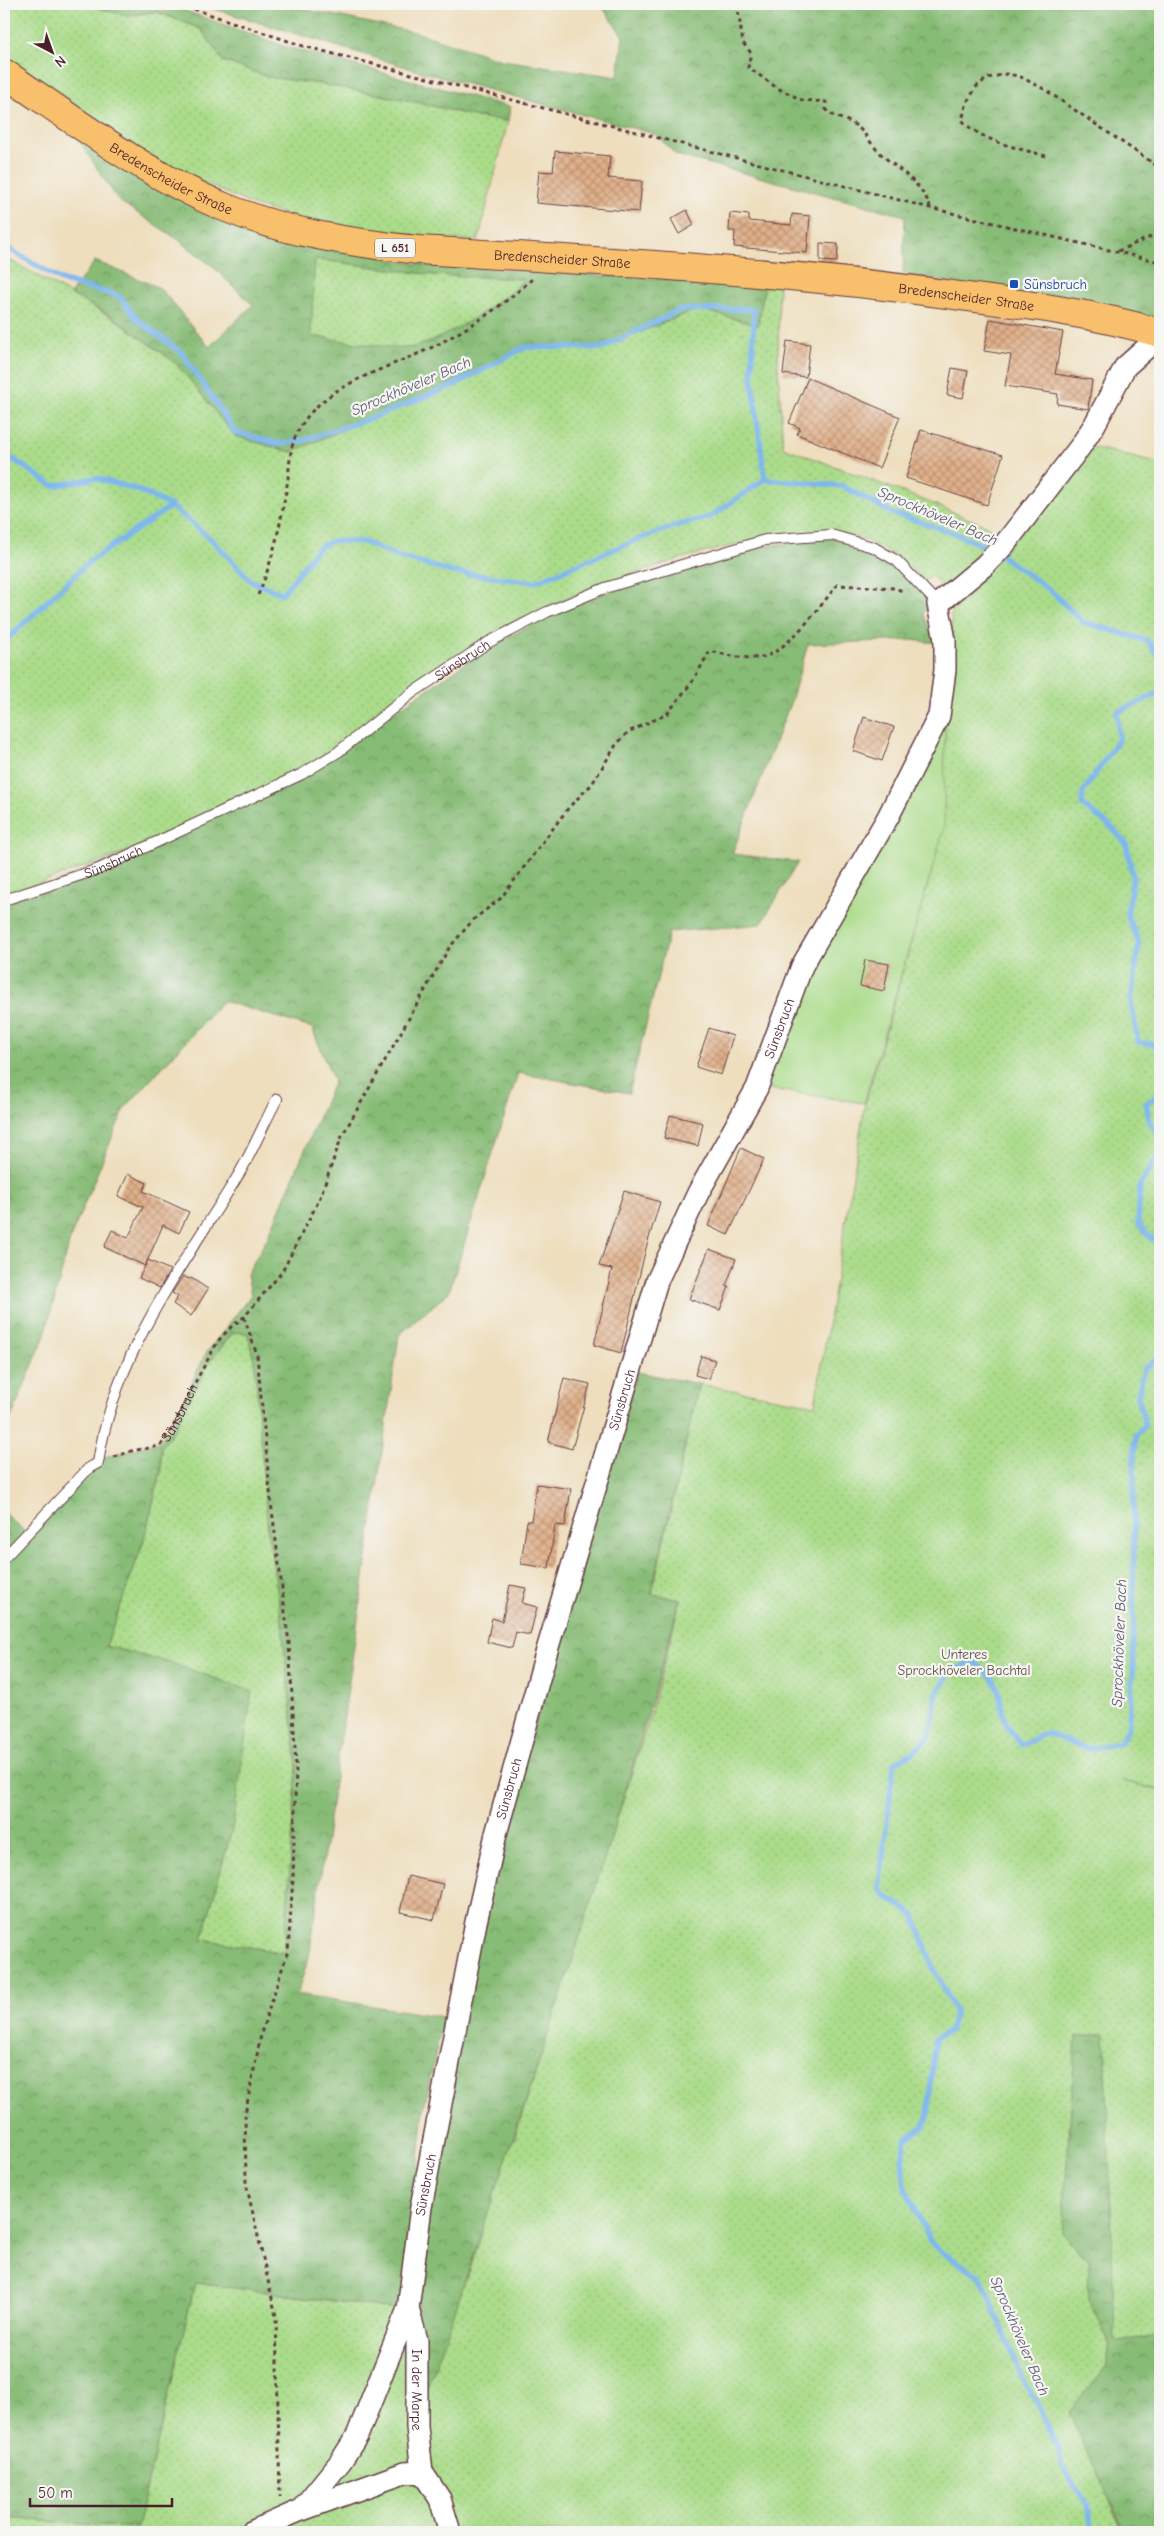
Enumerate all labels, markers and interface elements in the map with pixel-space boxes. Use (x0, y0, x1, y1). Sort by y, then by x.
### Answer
north arrow (28, 28, 78, 78)
text: N (51, 52, 69, 71)
street label: Bredenscheider Straße (107, 139, 235, 218)
road number: L 651 (375, 238, 415, 258)
street label: Bredenscheider Straße (493, 246, 631, 272)
place label: Sünsbruch (1024, 276, 1087, 293)
marker: Sünsbruch (1008, 278, 1020, 290)
street label: Bredenscheider Straße (898, 279, 1035, 315)
water label: Sprockhöveler Bach (348, 353, 474, 419)
water label: Sprockhöveler Bach (875, 483, 1001, 549)
street label: Sünsbruch (431, 635, 493, 684)
street label: Sünsbruch (82, 841, 146, 882)
street label: Sünsbruch (760, 996, 798, 1061)
street label: Sünsbruch (605, 1367, 639, 1432)
street label: Sünsbruch (157, 1381, 201, 1445)
water label: Sprockhöveler Bach (1108, 1579, 1130, 1707)
park label: Unteres Sprockhöveler Bachtal (897, 1646, 1031, 1679)
street label: Sünsbruch (492, 1756, 525, 1821)
street label: Sünsbruch (411, 2152, 440, 2217)
water label: Sprockhöveler Bach (987, 2273, 1053, 2399)
street label: In der Marpe (408, 2349, 426, 2431)
scale bar (30, 2476, 172, 2508)
text: 50 m (38, 2484, 73, 2502)

